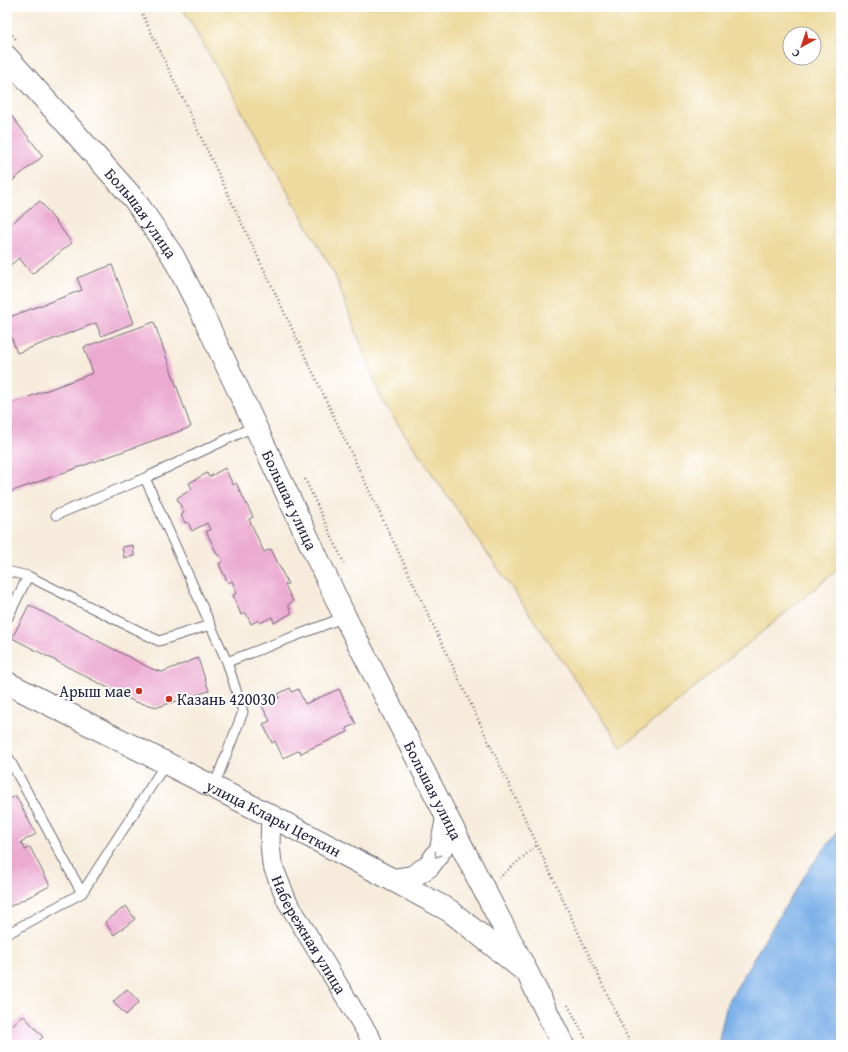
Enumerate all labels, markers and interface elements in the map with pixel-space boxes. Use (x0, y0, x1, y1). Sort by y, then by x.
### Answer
north arrow (782, 26, 822, 66)
text: С (788, 46, 803, 62)
street label: Большая улица (99, 162, 183, 264)
street label: Большая улица (256, 446, 324, 554)
place label: Арыш мае (59, 679, 131, 703)
marker: Арыш мае (134, 686, 144, 696)
place label: Казань 420030 (177, 687, 276, 711)
marker: Казань 420030 (164, 694, 174, 704)
street label: Большая улица (398, 737, 469, 844)
street label: улица Клары Цеткин (201, 773, 346, 863)
one-way arrow (434, 851, 442, 858)
street label: Набережная улица (266, 872, 353, 999)

